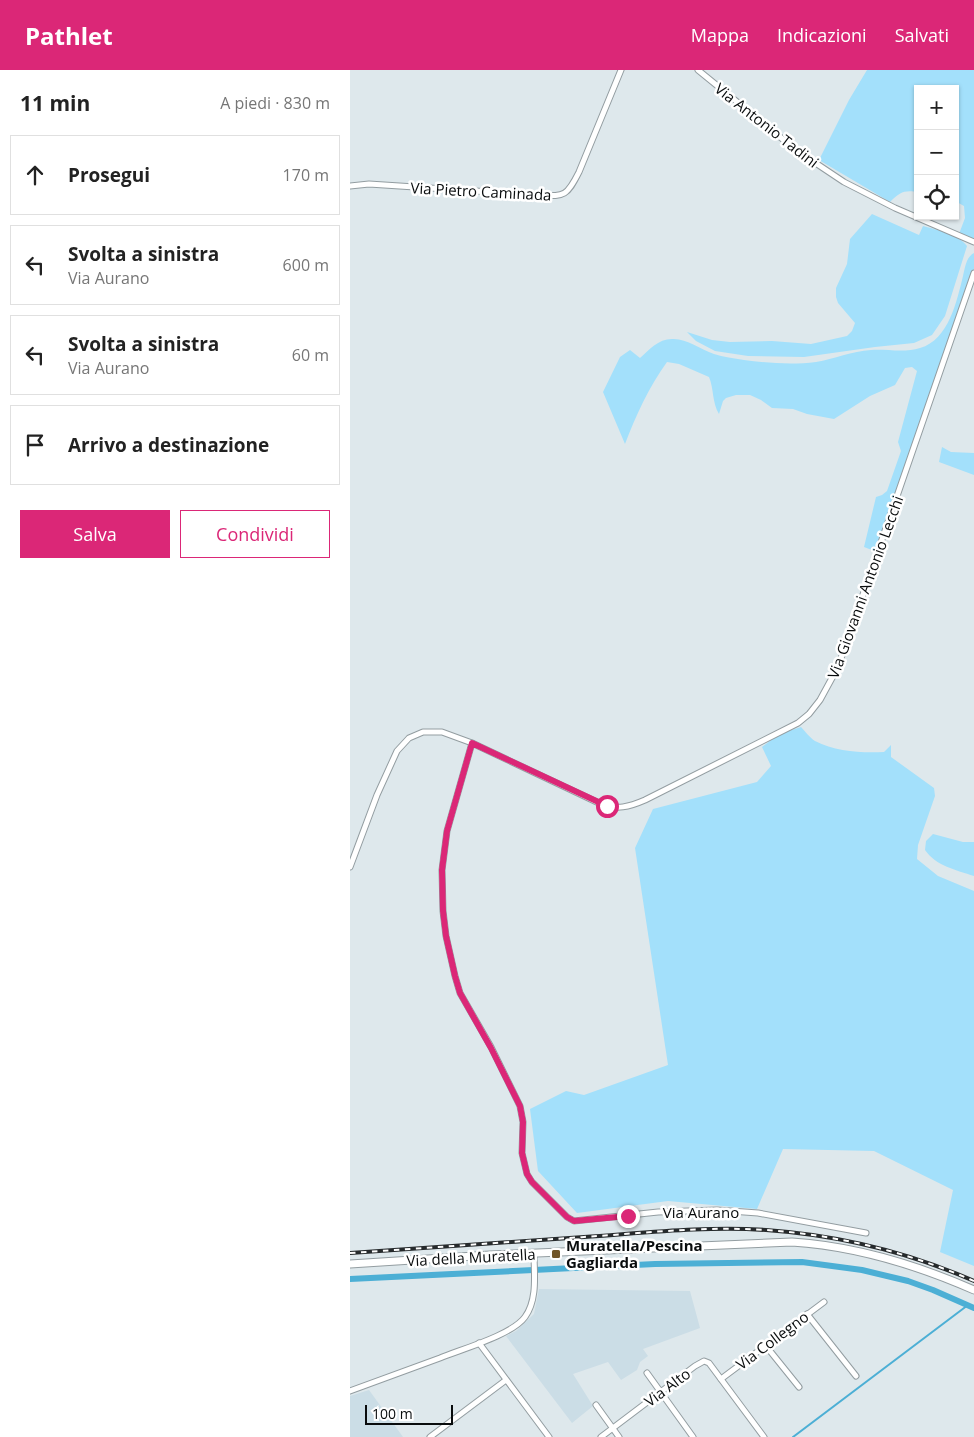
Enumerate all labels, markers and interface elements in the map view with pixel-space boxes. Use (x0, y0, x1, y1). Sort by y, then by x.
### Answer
text: Pathlet (25, 19, 113, 52)
text: Mappa (691, 23, 749, 47)
text: Indicazioni (777, 23, 867, 47)
text: Salvati (895, 23, 949, 47)
street label: Via Antonio Tadini (711, 78, 823, 172)
map controls (914, 85, 959, 220)
button: + (914, 85, 959, 130)
text: 11 min (20, 89, 90, 117)
text: A piedi · 830 m (220, 92, 330, 114)
button: − (914, 130, 959, 175)
icon: ahead (21, 161, 49, 189)
text: Prosegui (68, 162, 150, 188)
text: 170 m (283, 164, 329, 186)
button: locate (914, 175, 959, 220)
street label: Via Pietro Caminada (410, 177, 552, 205)
text: Svolta a sinistra (68, 241, 219, 267)
icon: left (21, 251, 49, 279)
text: 600 m (283, 254, 329, 276)
text: Via Aurano (68, 267, 149, 289)
text: Svolta a sinistra (68, 331, 219, 357)
icon: left (21, 341, 49, 369)
text: 60 m (292, 344, 329, 366)
text: Via Aurano (68, 357, 149, 379)
icon: arrive (21, 431, 49, 459)
text: Arrivo a destinazione (68, 432, 269, 458)
street label: Via Giovanni Antonio Lecchi (823, 493, 907, 681)
button: Salva (20, 510, 170, 558)
button: Condividi (180, 510, 330, 558)
route start (596, 795, 619, 818)
street label: Via Aurano (663, 1202, 739, 1222)
route end (617, 1205, 640, 1228)
place label: Muratella/Pescina Gagliarda (566, 1235, 703, 1272)
street label: Via della Muratella (406, 1244, 536, 1270)
marker: Muratella/Pescina Gagliarda (550, 1248, 562, 1260)
street label: Via Collegno (732, 1306, 812, 1374)
street label: Via Alto (640, 1363, 694, 1411)
scale bar (365, 1402, 452, 1425)
text: 100 m (372, 1404, 413, 1423)

